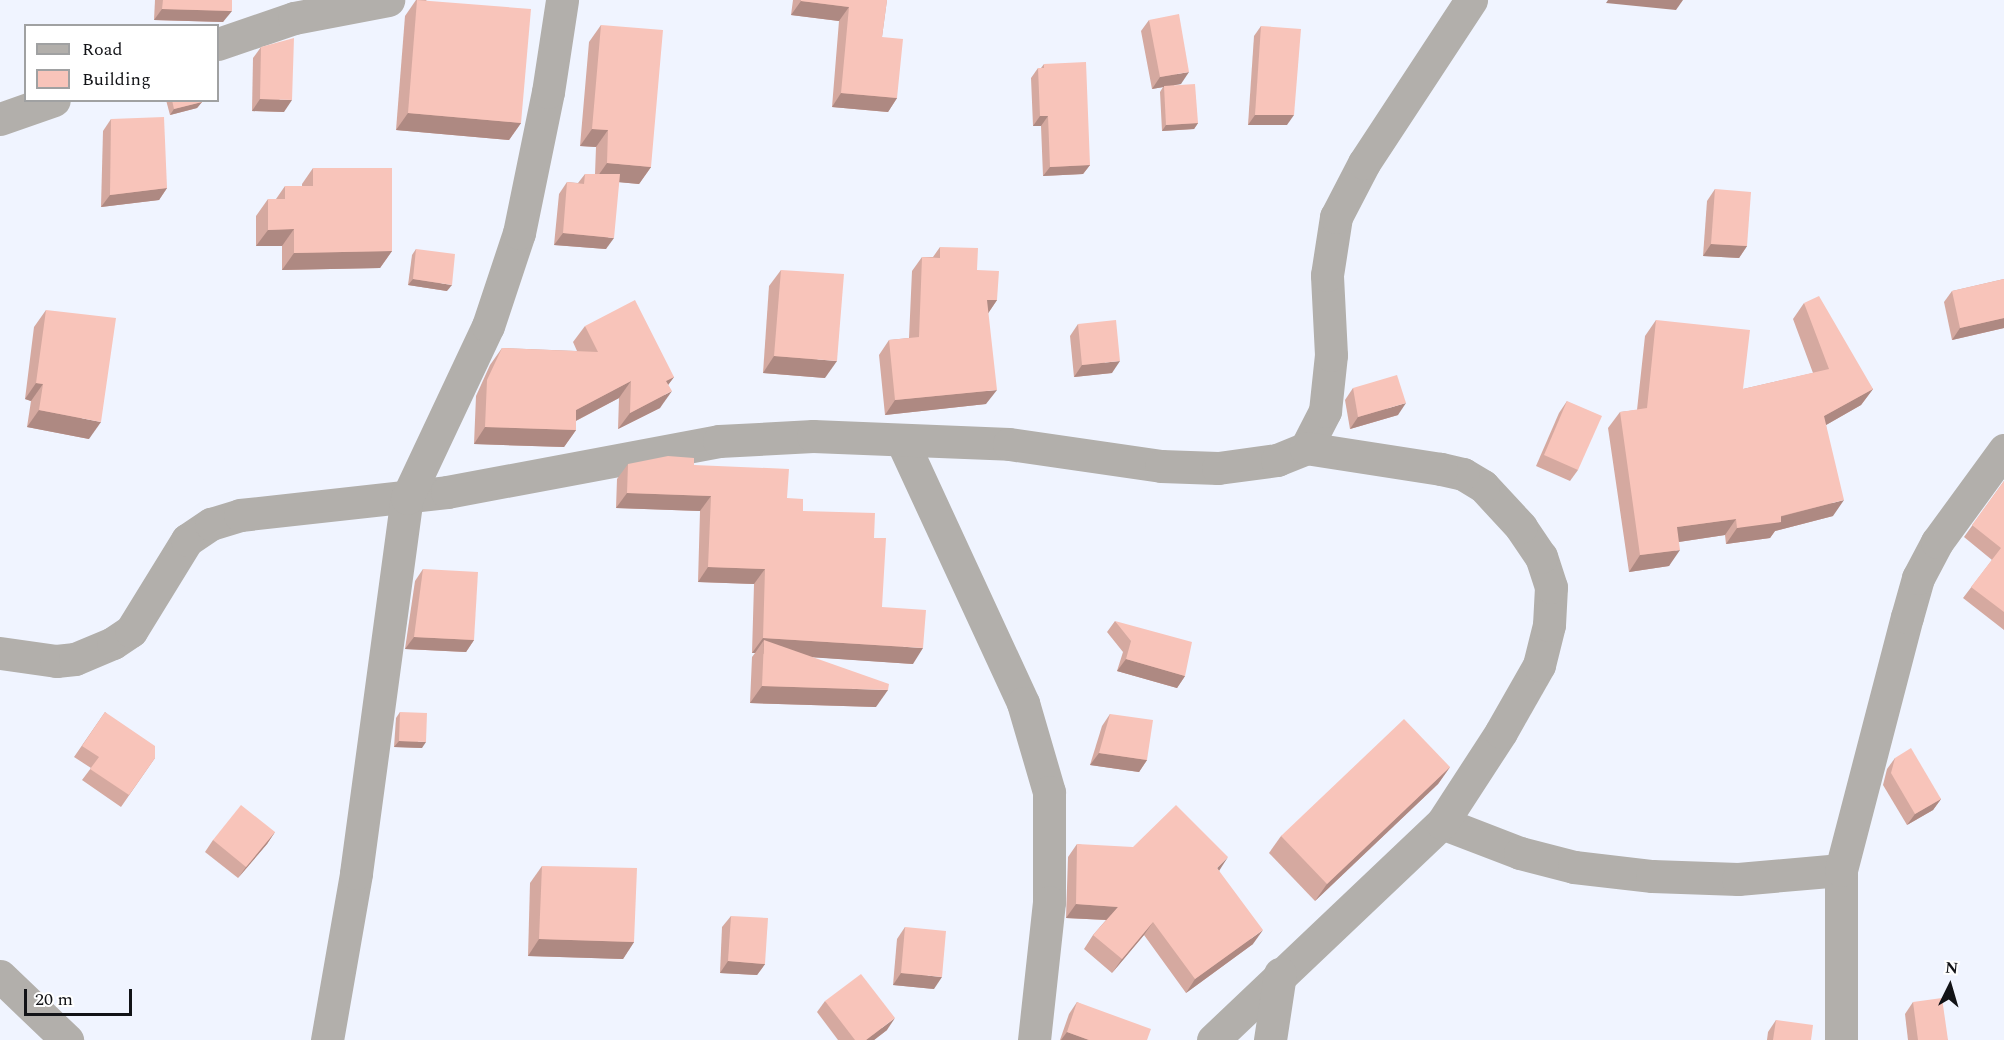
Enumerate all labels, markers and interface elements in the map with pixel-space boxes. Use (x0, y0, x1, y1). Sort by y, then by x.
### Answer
legend (24, 24, 219, 102)
text: Road (82, 36, 123, 63)
text: Building (82, 66, 151, 93)
north arrow (1920, 956, 1980, 1016)
text: N (1944, 956, 1959, 981)
scale bar (27, 977, 135, 1015)
text: 20 m (35, 986, 73, 1013)

